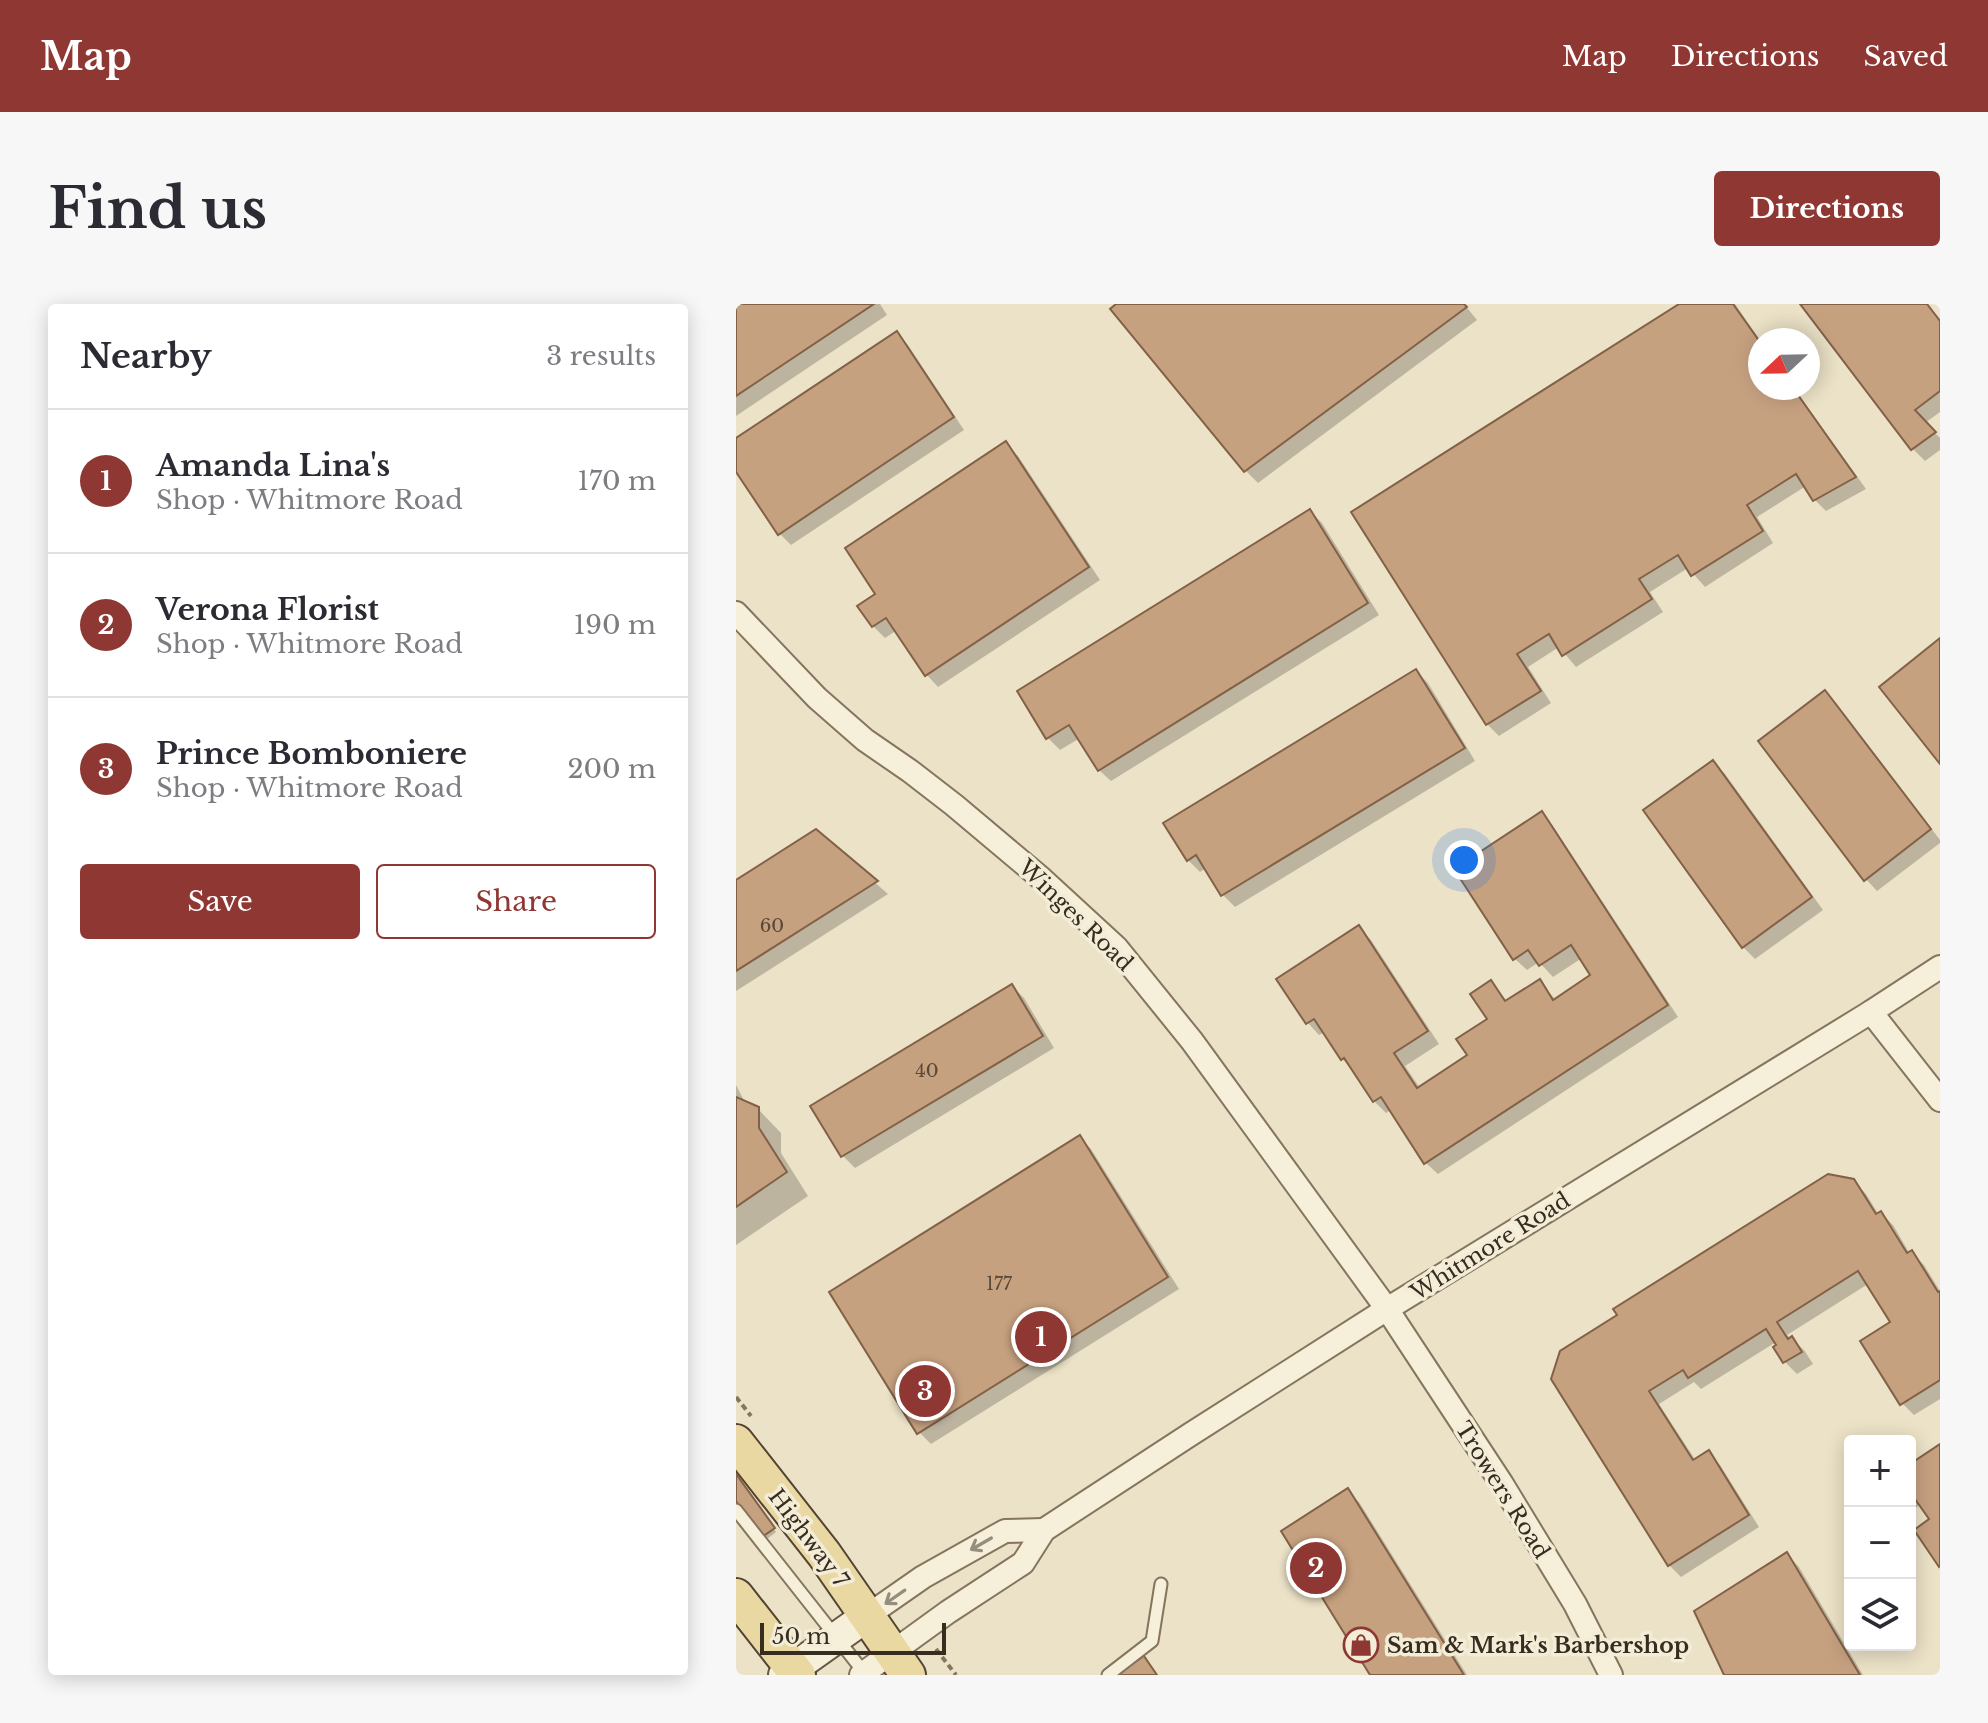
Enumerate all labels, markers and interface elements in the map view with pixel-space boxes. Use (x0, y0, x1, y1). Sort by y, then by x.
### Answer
text: Map (40, 33, 132, 80)
text: Map (1562, 39, 1627, 74)
text: Directions (1671, 39, 1820, 74)
text: Saved (1864, 39, 1948, 74)
button: Directions (1714, 171, 1940, 246)
text: Find us (48, 174, 267, 243)
north arrow (1748, 328, 1820, 400)
text: Nearby (80, 335, 212, 377)
text: 3 results (546, 340, 656, 372)
text: Amanda Lina's (156, 447, 390, 484)
text: 1 (100, 465, 112, 497)
text: 170 m (577, 465, 656, 497)
text: Shop · Whitmore Road (156, 484, 463, 516)
text: Verona Florist (156, 591, 379, 628)
text: 2 (98, 609, 114, 641)
text: 190 m (574, 609, 656, 641)
text: Shop · Whitmore Road (156, 628, 463, 660)
text: Prince Bomboniere (156, 735, 467, 772)
text: 3 (98, 753, 114, 785)
text: 200 m (567, 753, 656, 785)
text: Shop · Whitmore Road (156, 772, 463, 804)
your location (1444, 840, 1484, 880)
street label: Winges Road (1012, 853, 1139, 977)
button: Save (80, 864, 360, 939)
button: Share (376, 864, 656, 939)
house number: 60 (760, 915, 784, 937)
house number: 40 (915, 1060, 939, 1082)
street label: Whitmore Road (1405, 1186, 1575, 1307)
house number: 177 (986, 1273, 1013, 1295)
pin: 1 (1015, 1307, 1067, 1367)
pin: 3 (899, 1361, 951, 1421)
street label: Trowers Road (1450, 1417, 1556, 1564)
map controls (1844, 1435, 1916, 1651)
button: + (1844, 1435, 1916, 1507)
street label: Highway 7 (763, 1484, 855, 1594)
button: − (1844, 1507, 1916, 1579)
one-way arrow (970, 1536, 993, 1552)
pin: 2 (1290, 1538, 1342, 1598)
button: layers (1844, 1579, 1916, 1651)
one-way arrow (885, 1589, 907, 1605)
scale bar (760, 1619, 946, 1655)
text: 50 m (772, 1623, 830, 1650)
shop icon: Sam & Mark's Barbershop (1342, 1626, 1380, 1664)
place label: Sam & Mark's Barbershop (1387, 1632, 1689, 1659)

